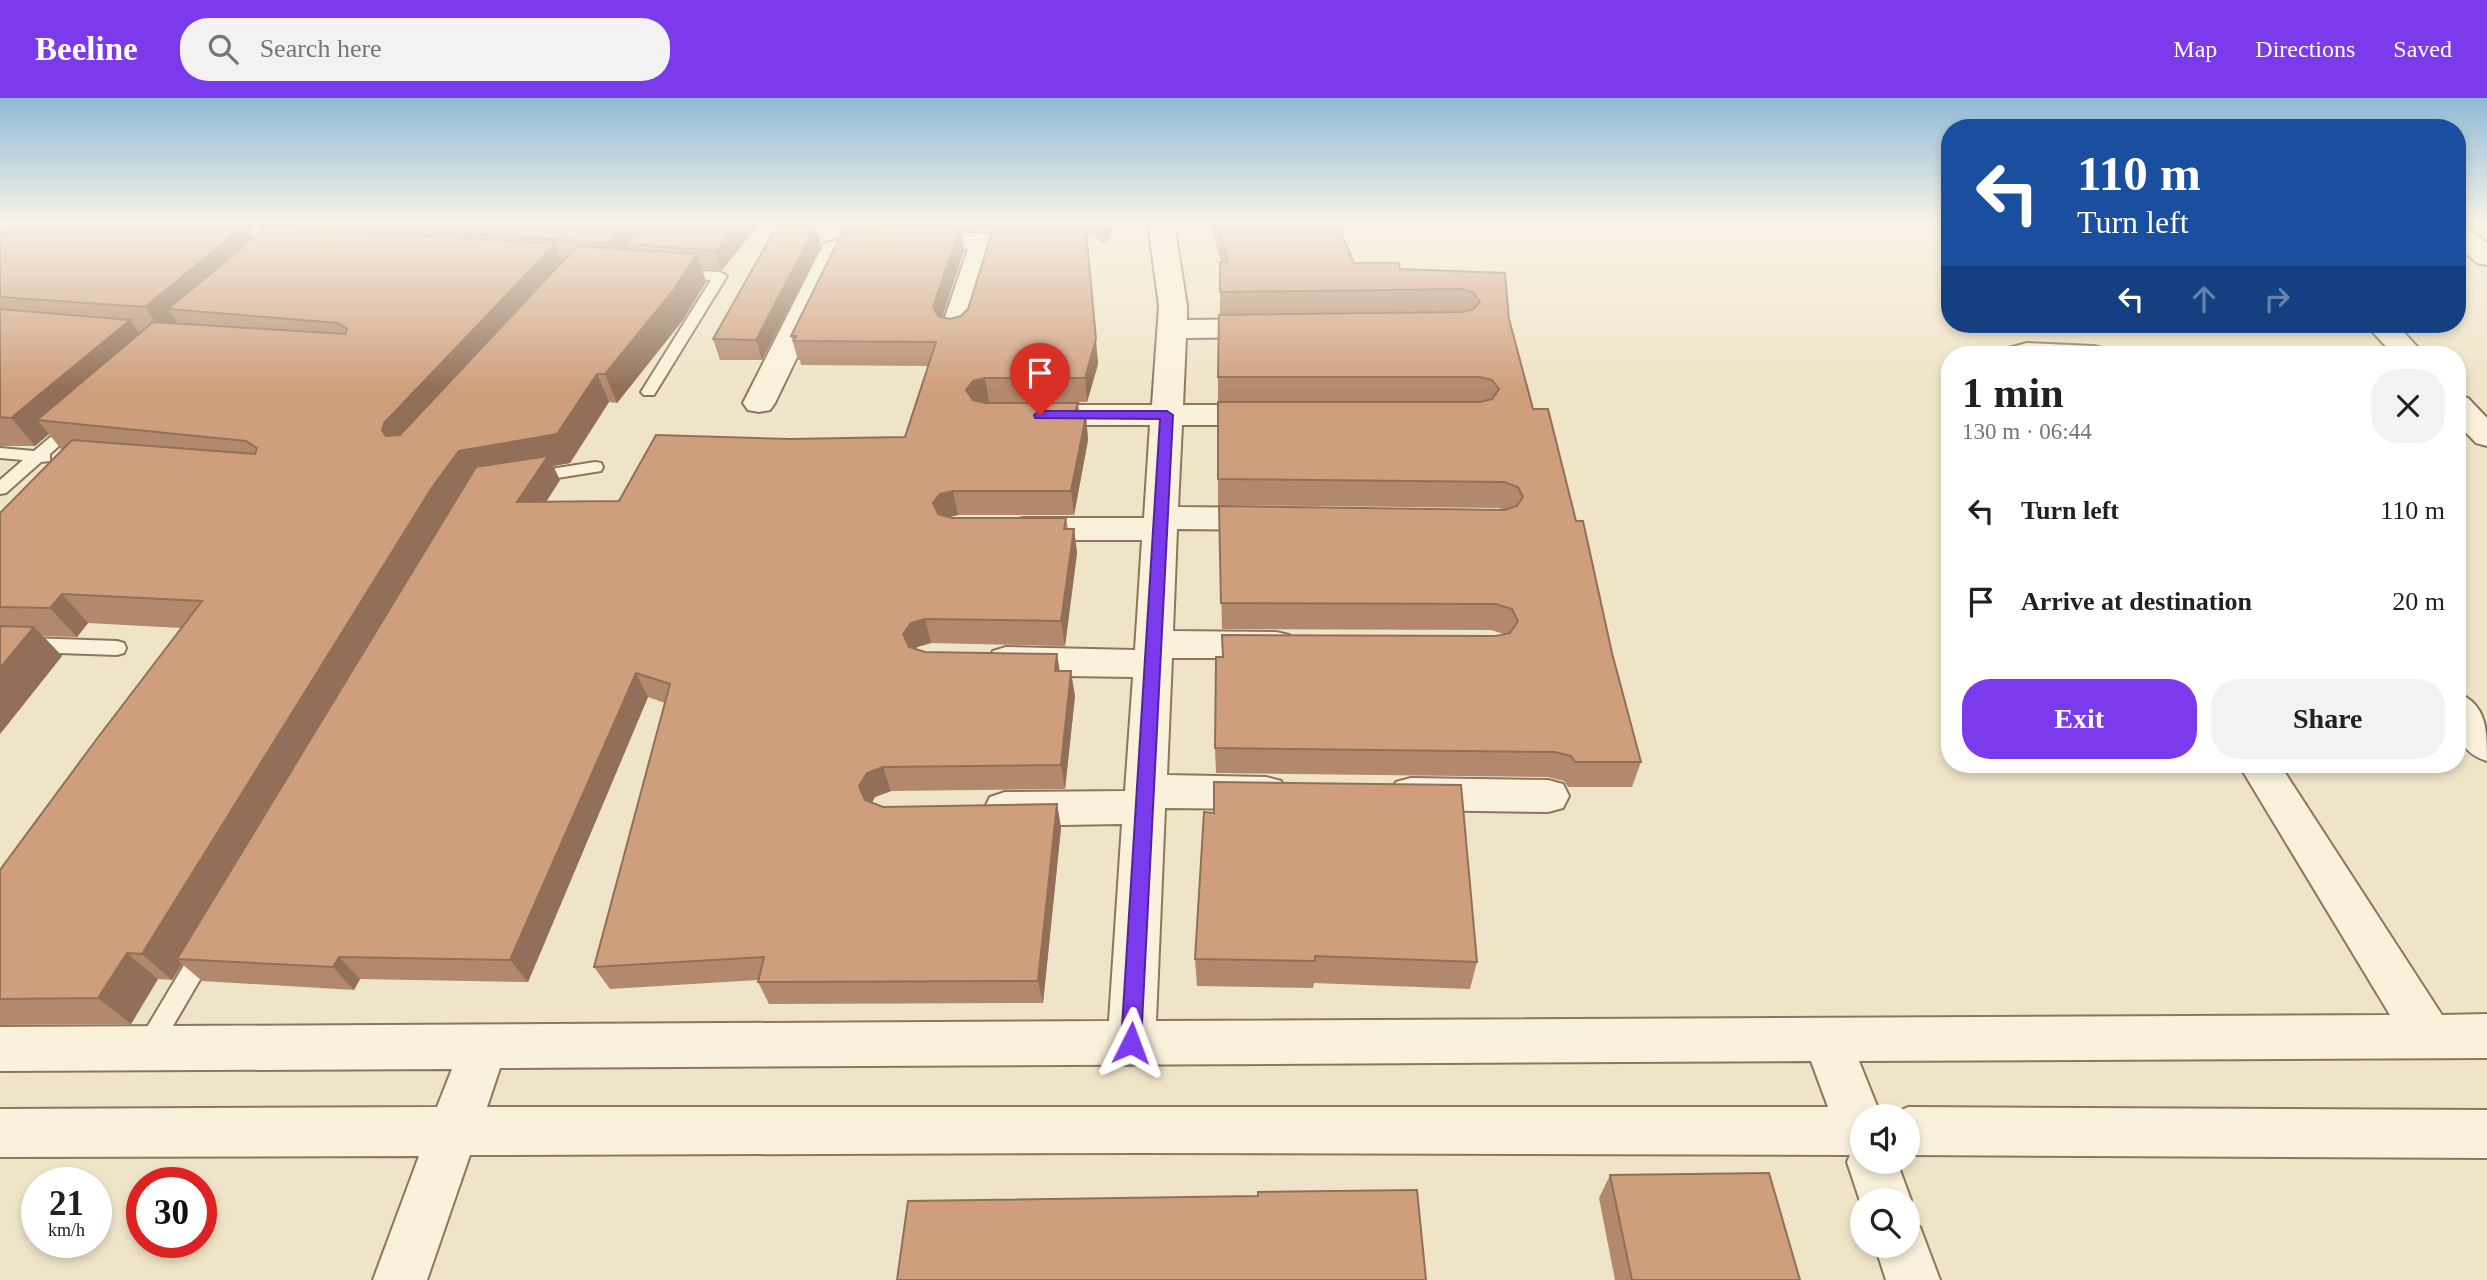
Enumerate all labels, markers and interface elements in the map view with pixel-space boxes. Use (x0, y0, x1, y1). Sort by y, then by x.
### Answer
search box (180, 18, 670, 81)
icon: search (204, 30, 242, 68)
text: Beeline (35, 31, 138, 67)
text: Search here (260, 34, 382, 63)
text: Map (2173, 36, 2217, 62)
text: Directions (2255, 36, 2355, 62)
text: Saved (2393, 36, 2452, 62)
text: 110 m (2077, 146, 2201, 201)
icon: left (1962, 147, 2053, 238)
text: Turn left (2077, 204, 2189, 240)
icon: left (2112, 280, 2150, 318)
icon: ahead (2185, 280, 2223, 318)
icon: right (2258, 280, 2296, 318)
pin (1010, 343, 1070, 415)
icon: arrive (1021, 354, 1059, 392)
button: close (2371, 369, 2445, 443)
text: 1 min (1962, 370, 2064, 416)
text: 130 m · 06:44 (1962, 419, 2092, 444)
icon: left (1962, 492, 2000, 530)
text: Turn left (2021, 496, 2119, 525)
text: 110 m (2380, 496, 2445, 525)
icon: arrive (1962, 583, 2000, 621)
text: Arrive at destination (2021, 587, 2252, 616)
text: 20 m (2392, 587, 2445, 616)
button: Exit (1962, 679, 2197, 759)
button: Share (2211, 679, 2445, 759)
position arrow (1094, 1006, 1168, 1080)
map controls (1850, 1104, 1920, 1258)
button: sound (1850, 1104, 1920, 1174)
speed limit sign: 30 (126, 1167, 217, 1258)
text: 21 (49, 1184, 84, 1223)
button: search (1850, 1188, 1920, 1258)
text: km/h (48, 1220, 85, 1240)

